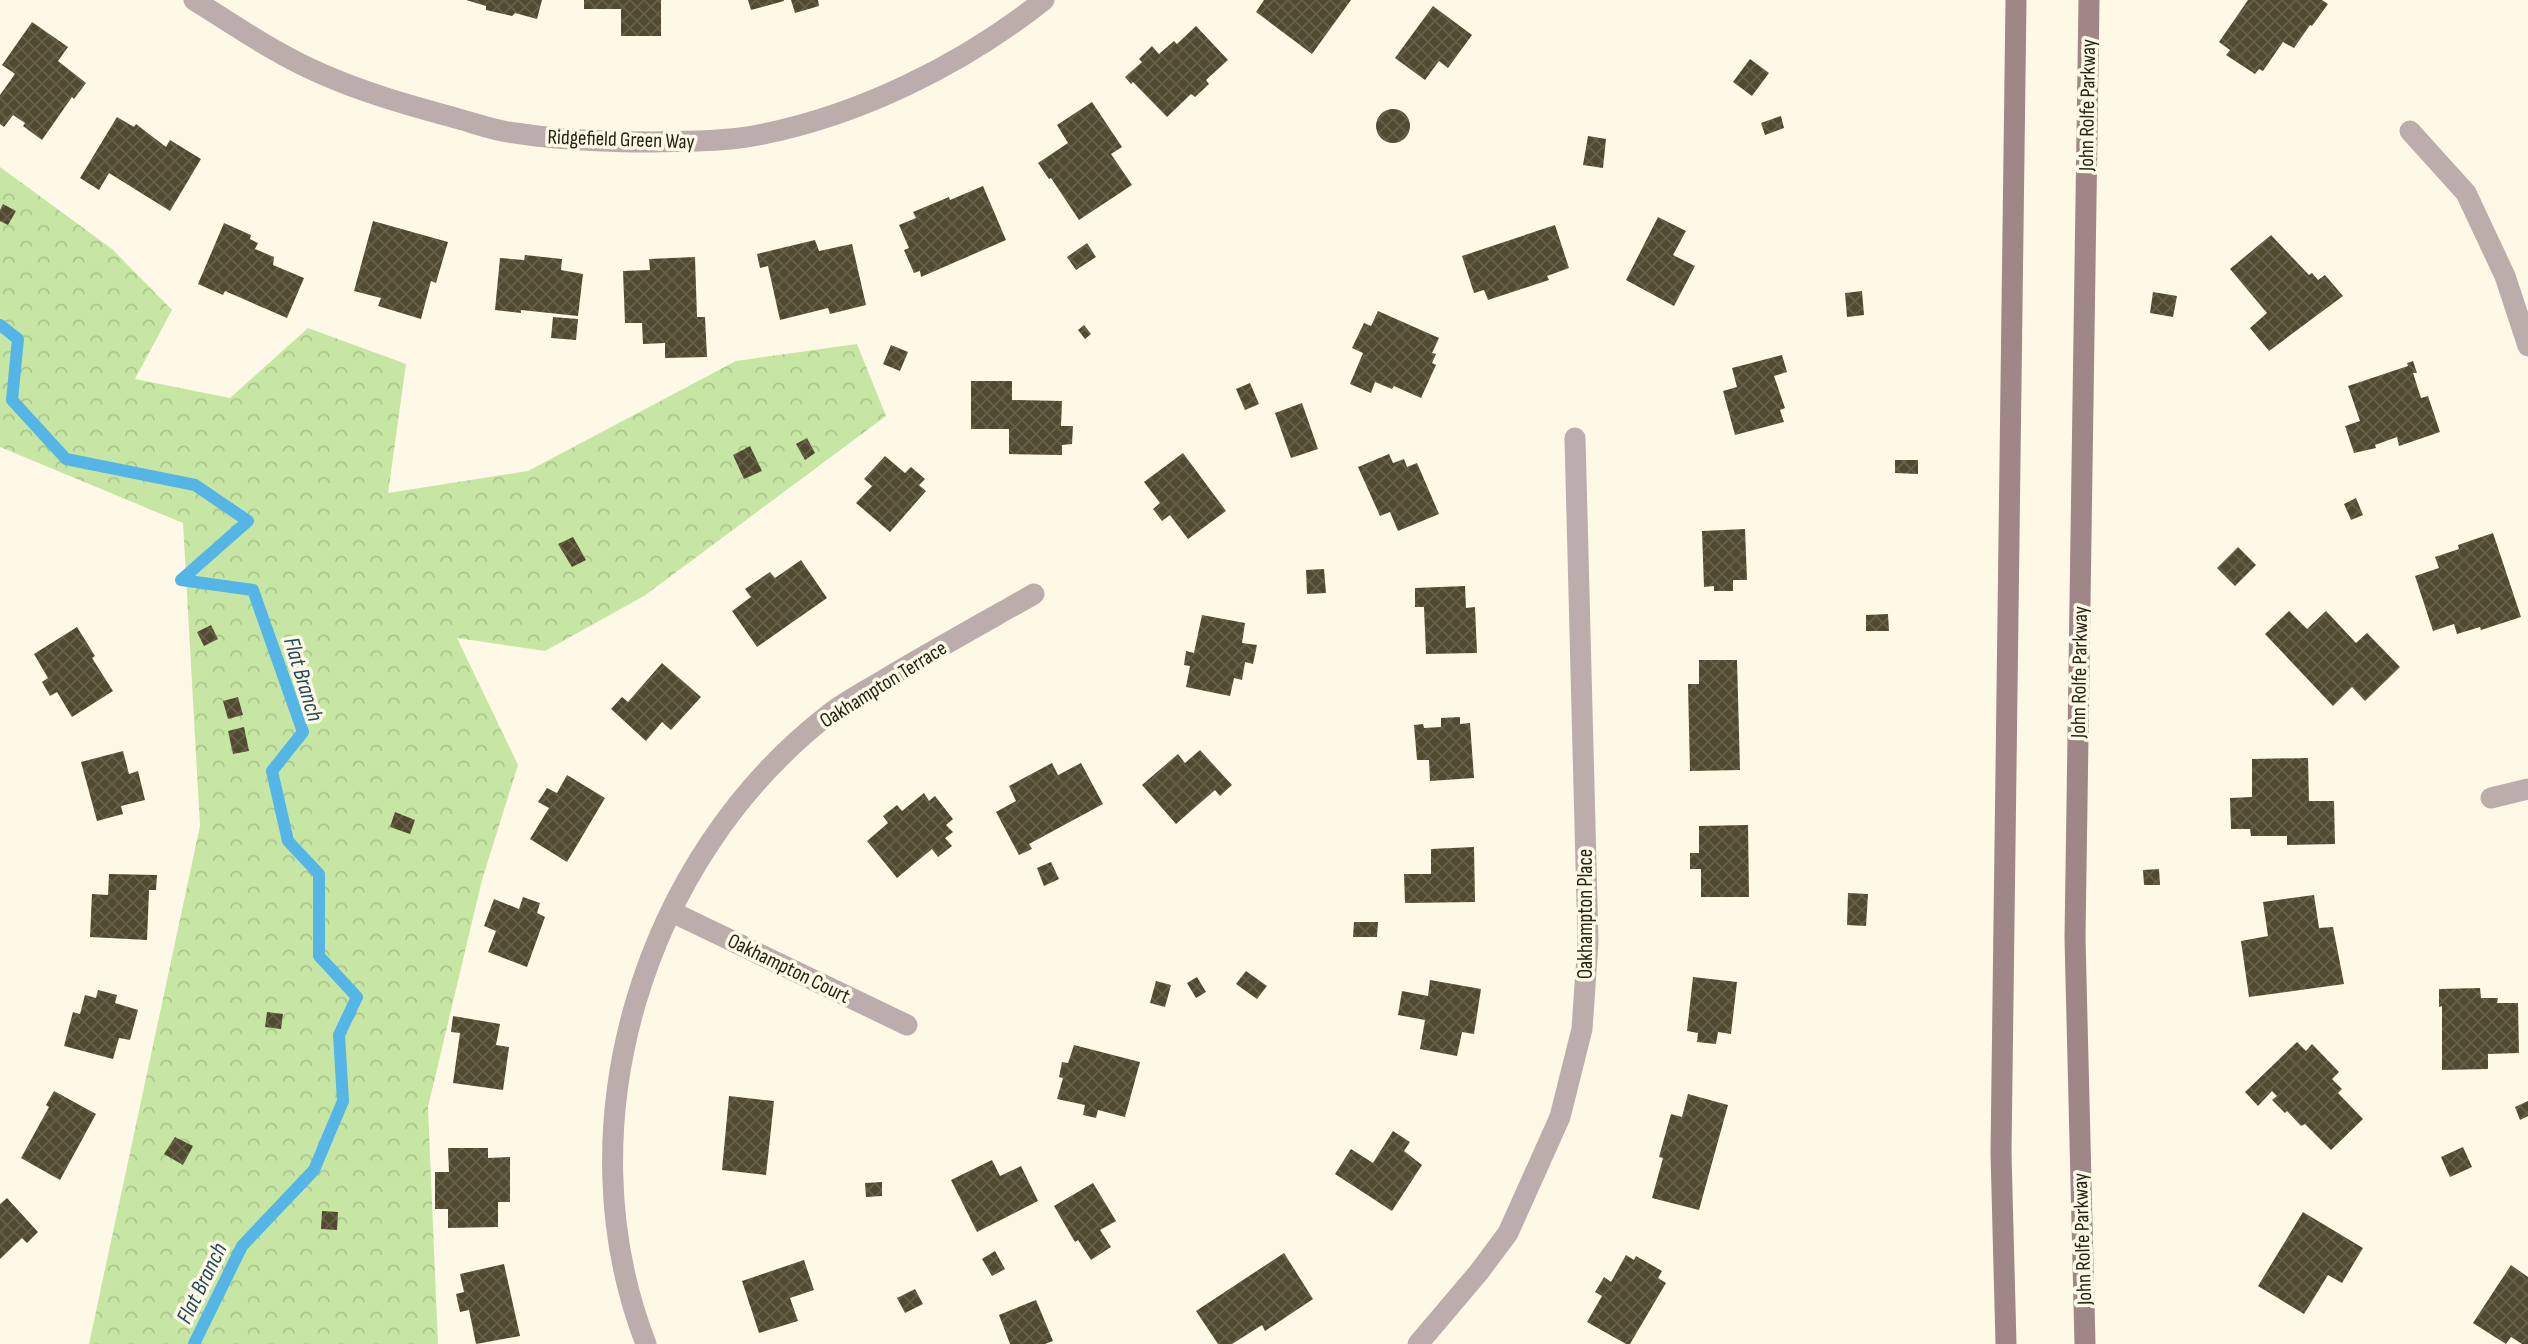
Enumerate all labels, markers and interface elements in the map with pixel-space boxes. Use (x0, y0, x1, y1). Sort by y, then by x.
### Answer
street label: John Rolfe Parkway (2074, 39, 2101, 172)
street label: Ridgefield Green Way (547, 124, 695, 155)
street label: John Rolfe Parkway (2066, 606, 2093, 739)
water label: Flat Branch (277, 634, 329, 725)
street label: Oakhampton Terrace (815, 635, 951, 733)
street label: Oakhampton Place (1573, 849, 1598, 979)
street label: Oakhampton Court (724, 928, 854, 1009)
street label: John Rolfe Parkway (2068, 1173, 2097, 1306)
water label: Flat Branch (170, 1238, 234, 1328)

